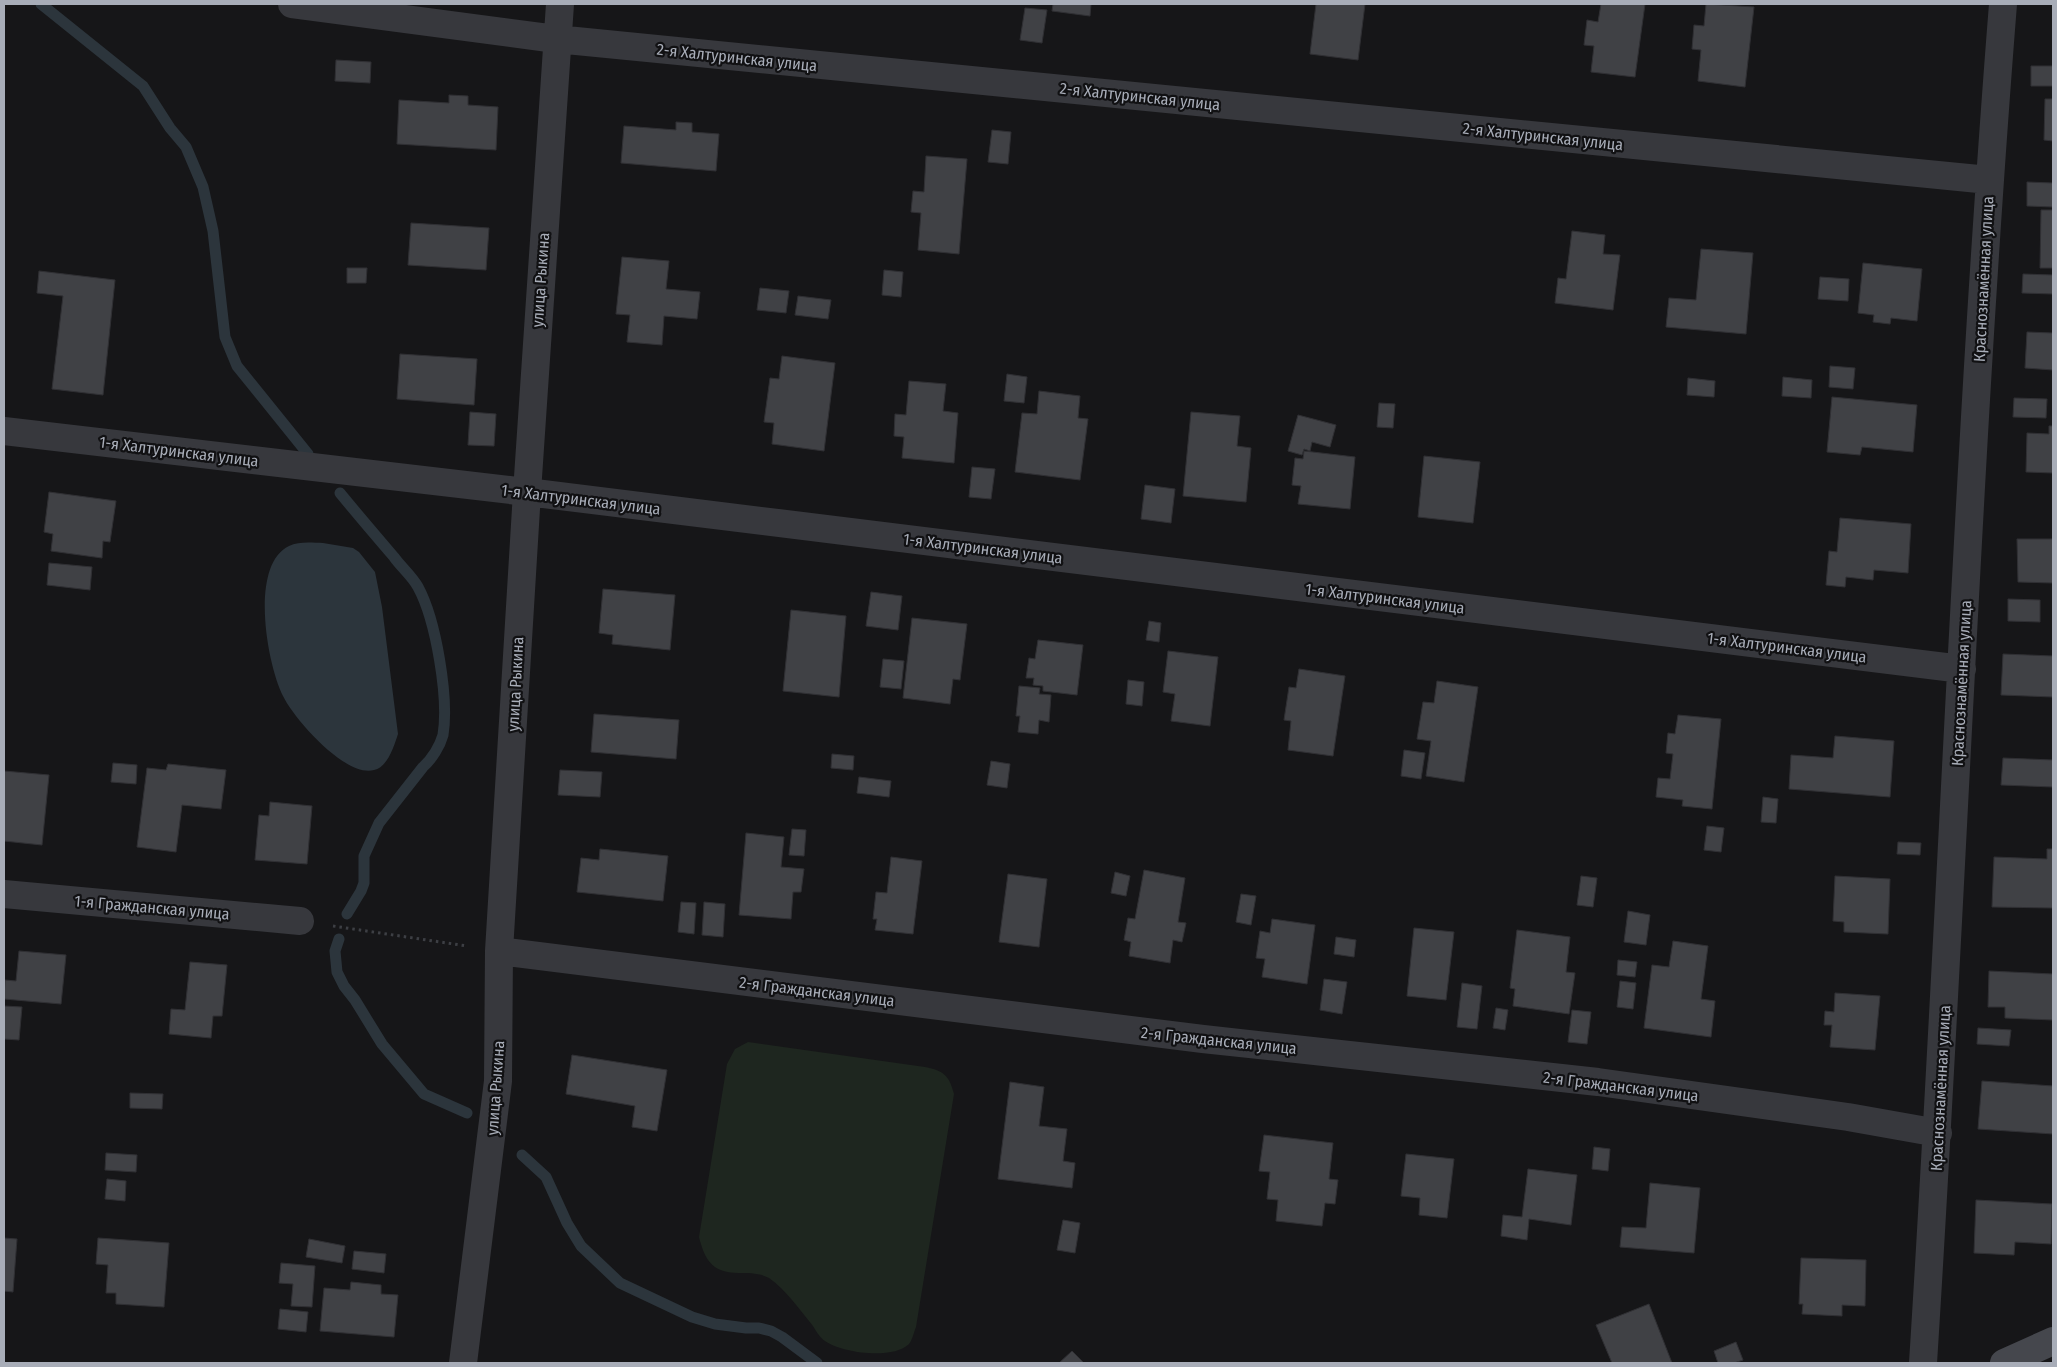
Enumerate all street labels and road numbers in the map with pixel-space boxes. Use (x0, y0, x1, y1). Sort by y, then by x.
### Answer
street label: 2-я Халтуринская улица (656, 40, 818, 75)
street label: 2-я Халтуринская улица (1059, 79, 1221, 114)
street label: 2-я Халтуринская улица (1462, 119, 1624, 154)
street label: Краснознамённая улица (1970, 196, 1997, 362)
street label: улица Рыкина (528, 232, 553, 328)
street label: 1-я Халтуринская улица (98, 432, 260, 471)
street label: 1-я Халтуринская улица (500, 480, 662, 519)
street label: 1-я Халтуринская улица (902, 529, 1064, 568)
street label: 1-я Халтуринская улица (1304, 579, 1466, 618)
street label: Краснознамённая улица (1948, 600, 1975, 766)
street label: 1-я Халтуринская улица (1706, 628, 1868, 667)
street label: улица Рыкина (504, 636, 527, 732)
street label: 1-я Гражданская улица (74, 891, 230, 924)
street label: 2-я Гражданская улица (738, 973, 896, 1010)
street label: Краснознамённая улица (1927, 1005, 1954, 1171)
street label: 2-я Гражданская улица (1140, 1023, 1298, 1058)
street label: улица Рыкина (483, 1040, 508, 1136)
street label: 2-я Гражданская улица (1542, 1068, 1700, 1105)

